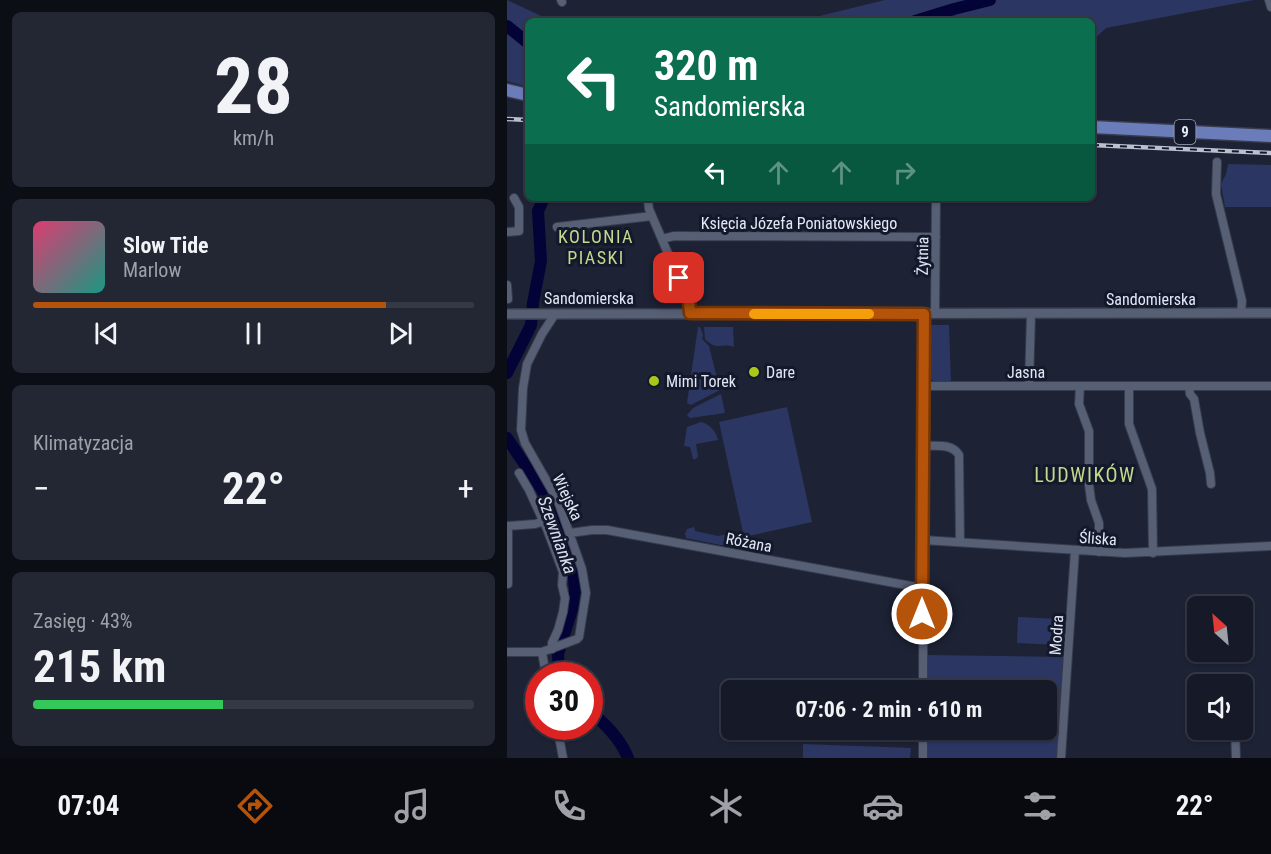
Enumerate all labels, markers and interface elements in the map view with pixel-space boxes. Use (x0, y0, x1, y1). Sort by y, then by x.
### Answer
text: 28 (214, 41, 293, 132)
text: 320 m (654, 41, 759, 90)
icon: left (555, 42, 633, 120)
text: Sandomierska (654, 91, 806, 123)
road number: 9 (1175, 120, 1195, 144)
text: km/h (233, 126, 274, 150)
icon: left (699, 156, 732, 189)
icon: ahead (762, 156, 795, 189)
icon: ahead (825, 156, 858, 189)
icon: right (888, 156, 921, 189)
street label: Księcia Józefa Poniatowskiego (701, 214, 897, 233)
district label: KOLONIA PIASKI (558, 226, 634, 268)
text: Slow Tide (123, 233, 209, 258)
street label: Żytnia (913, 237, 932, 275)
pin (653, 252, 704, 303)
text: Marlow (123, 258, 181, 282)
icon: arrive (662, 261, 695, 294)
street label: Sandomierska (544, 289, 634, 308)
street label: Sandomierska (1106, 290, 1196, 309)
icon: previous (90, 317, 123, 350)
icon: pause (237, 317, 270, 350)
icon: next (384, 317, 417, 350)
place label: Dare (766, 363, 795, 382)
street label: Jasna (1007, 363, 1045, 382)
marker: Dare (747, 365, 761, 379)
place label: Mimi Torek (666, 372, 737, 391)
marker: Mimi Torek (647, 374, 661, 388)
text: Klimatyzacja (33, 431, 134, 455)
text: 22° (222, 462, 285, 515)
district label: LUDWIKÓW (1034, 463, 1136, 487)
text: − (33, 469, 50, 508)
text: + (458, 469, 474, 508)
street label: Wiejska (549, 471, 587, 523)
water label: Szewnianka (534, 493, 581, 577)
street label: Śliska (1078, 528, 1117, 549)
street label: Różana (724, 529, 774, 556)
position arrow (890, 582, 954, 646)
north arrow (1187, 596, 1253, 662)
map controls (1187, 596, 1253, 740)
text: Zasięg · 43% (33, 609, 132, 633)
street label: Modra (1046, 614, 1067, 656)
text: 215 km (33, 640, 166, 693)
speed limit sign: 30 (525, 662, 603, 740)
button: sound (1187, 674, 1253, 740)
text: 07:06 · 2 min · 610 m (796, 697, 982, 722)
icon: directions (234, 785, 276, 827)
icon: music (391, 785, 433, 827)
icon: phone (548, 785, 590, 827)
icon: climate (705, 785, 747, 827)
icon: car (862, 785, 904, 827)
icon: filters (1019, 785, 1061, 827)
text: 07:04 (57, 790, 119, 822)
text: 22° (1176, 790, 1213, 822)

